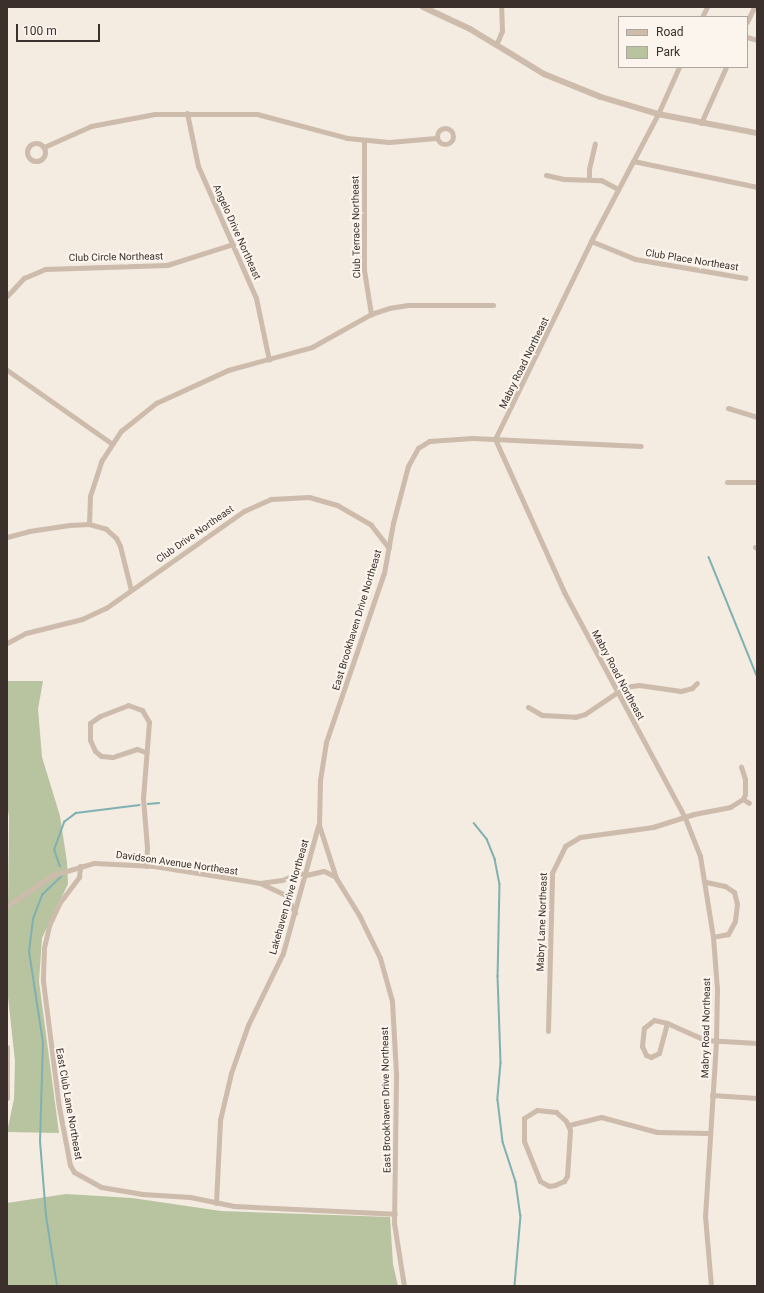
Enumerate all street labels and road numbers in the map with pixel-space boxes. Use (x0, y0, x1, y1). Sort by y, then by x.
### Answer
street label: Club Terrace Northeast (349, 176, 363, 278)
street label: Angelo Drive Northeast (211, 183, 263, 281)
street label: Club Place Northeast (645, 247, 739, 273)
street label: Club Circle Northeast (69, 250, 163, 264)
street label: Mabry Road Northeast (497, 315, 551, 411)
street label: Club Drive Northeast (154, 503, 236, 565)
street label: East Brookhaven Drive Northeast (330, 548, 384, 692)
street label: Mabry Road Northeast (589, 628, 647, 722)
street label: Lakehaven Drive Northeast (267, 838, 311, 956)
street label: Davidson Avenue Northeast (115, 848, 239, 878)
street label: Mabry Lane Northeast (534, 872, 550, 972)
street label: Mabry Road Northeast (699, 978, 713, 1078)
street label: East Brookhaven Drive Northeast (379, 1027, 393, 1173)
street label: East Club Lane Northeast (53, 1047, 85, 1161)

